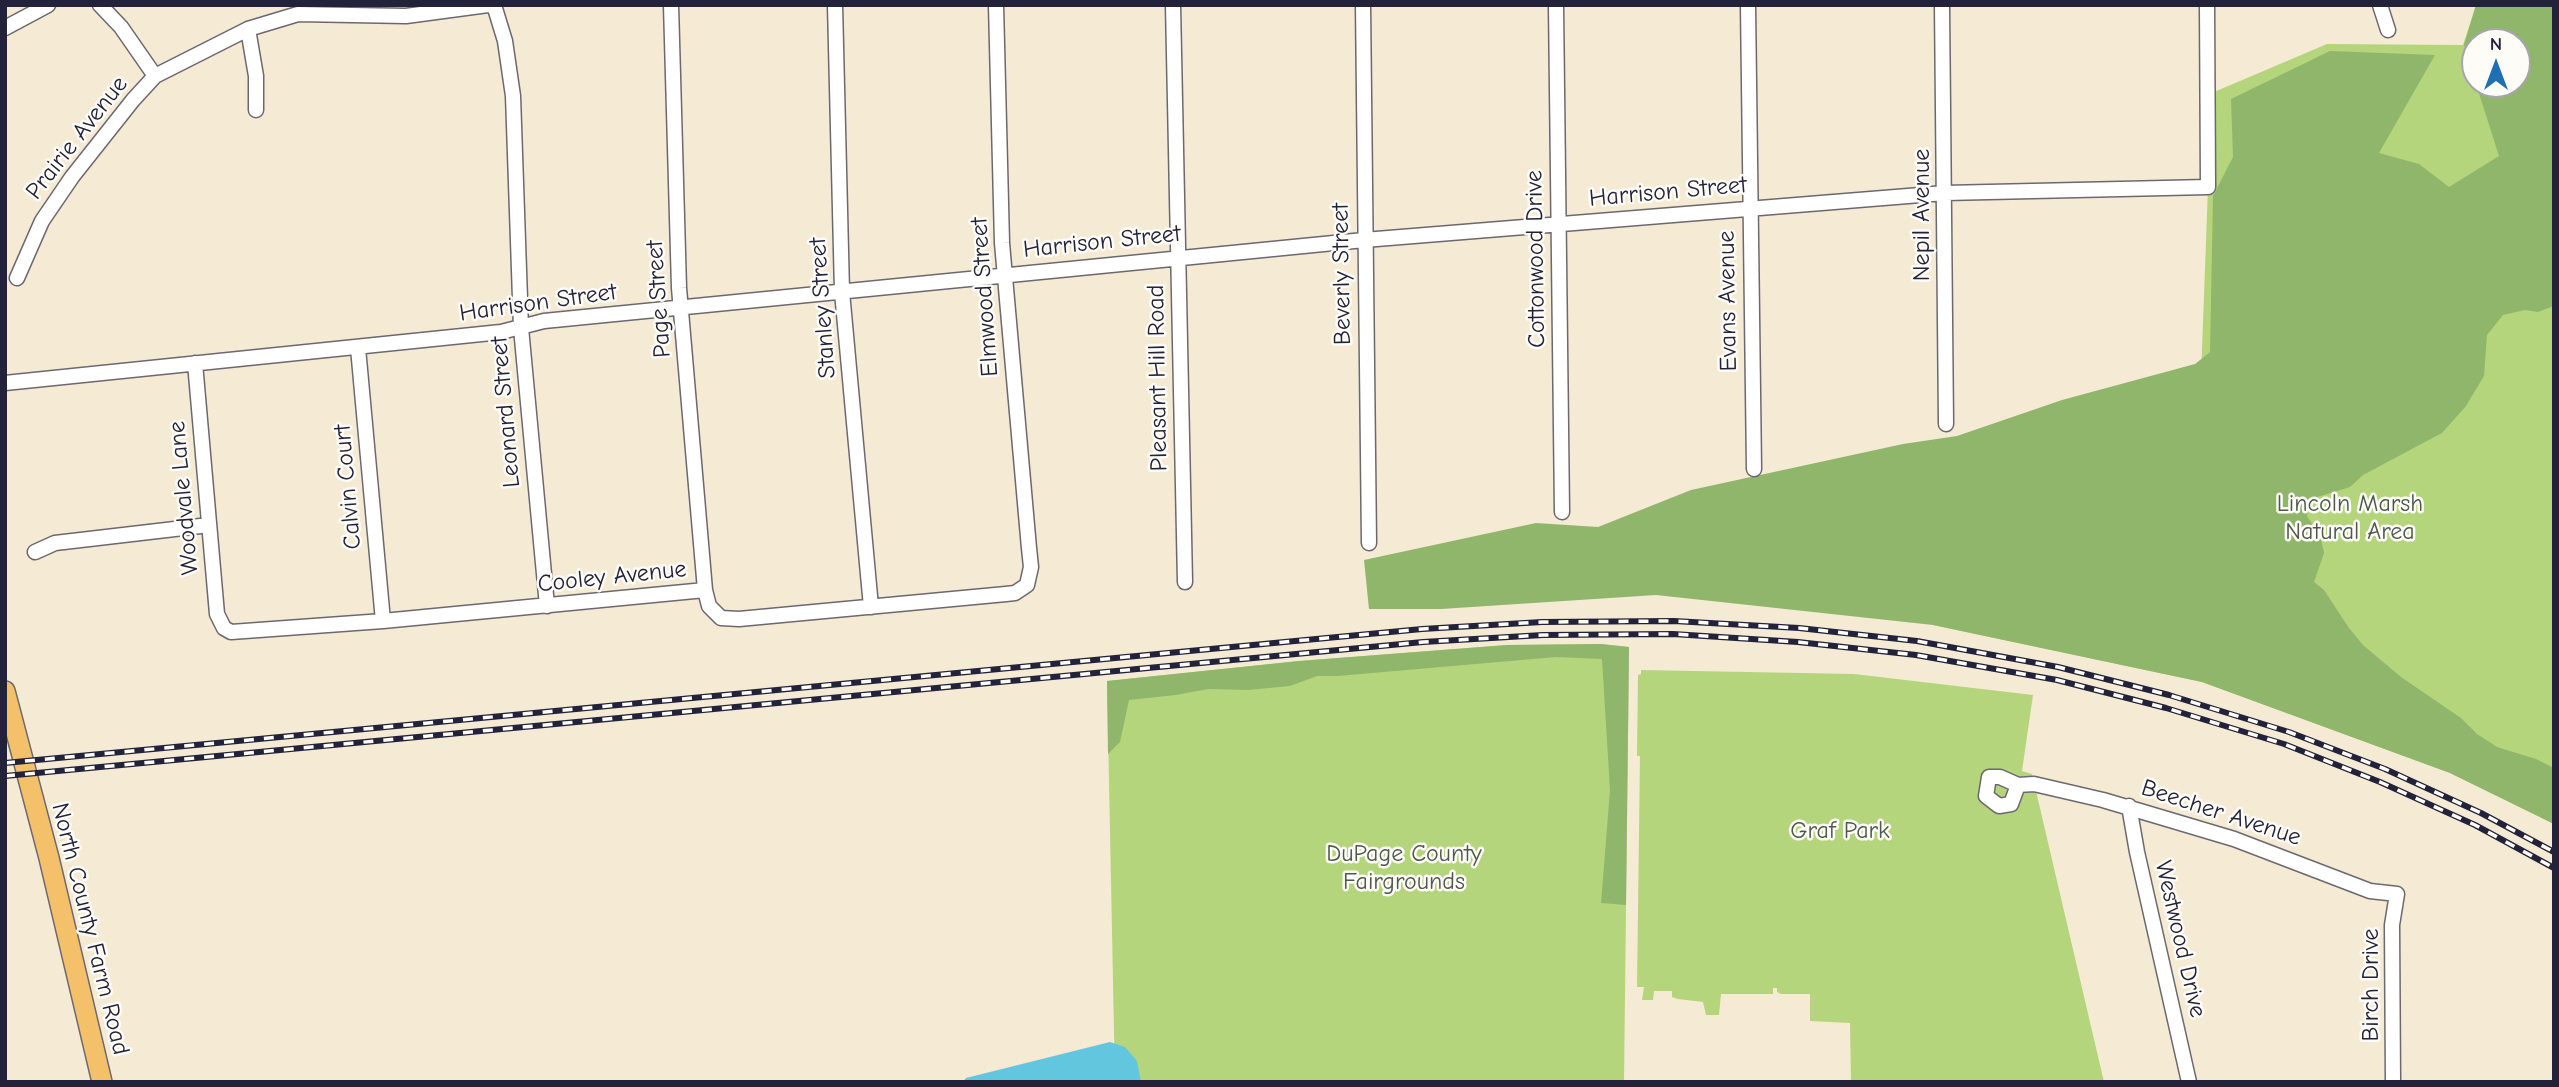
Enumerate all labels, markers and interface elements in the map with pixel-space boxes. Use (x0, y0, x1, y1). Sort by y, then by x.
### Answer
north arrow (2461, 28, 2531, 98)
text: N (2490, 33, 2502, 55)
street label: Prairie Avenue (20, 71, 134, 205)
street label: Nepil Avenue (1908, 149, 1936, 281)
street label: Cottonwood Drive (1520, 170, 1552, 348)
street label: Harrison Street (1588, 171, 1748, 213)
street label: Beverly Street (1326, 203, 1358, 345)
street label: Elmwood Street (965, 216, 1005, 378)
street label: Harrison Street (1022, 219, 1182, 265)
street label: Evans Avenue (1712, 230, 1744, 372)
street label: Stanley Street (804, 237, 842, 379)
street label: Page Street (641, 239, 677, 359)
street label: Harrison Street (458, 278, 618, 328)
street label: Pleasant Hill Road (1142, 284, 1174, 472)
street label: Leonard Street (485, 335, 527, 489)
street label: Woodvale Lane (163, 420, 205, 576)
street label: Calvin Court (328, 423, 368, 551)
park label: Lincoln Marsh Natural Area (2277, 490, 2423, 546)
street label: Cooley Avenue (536, 555, 688, 599)
street label: Beecher Avenue (2138, 774, 2304, 852)
street label: North County Farm Road (45, 800, 135, 1058)
park label: Graf Park (1790, 817, 1890, 845)
park label: DuPage County Fairgrounds (1326, 840, 1482, 896)
street label: Westwood Drive (2148, 858, 2212, 1020)
street label: Birch Drive (2357, 928, 2385, 1042)

